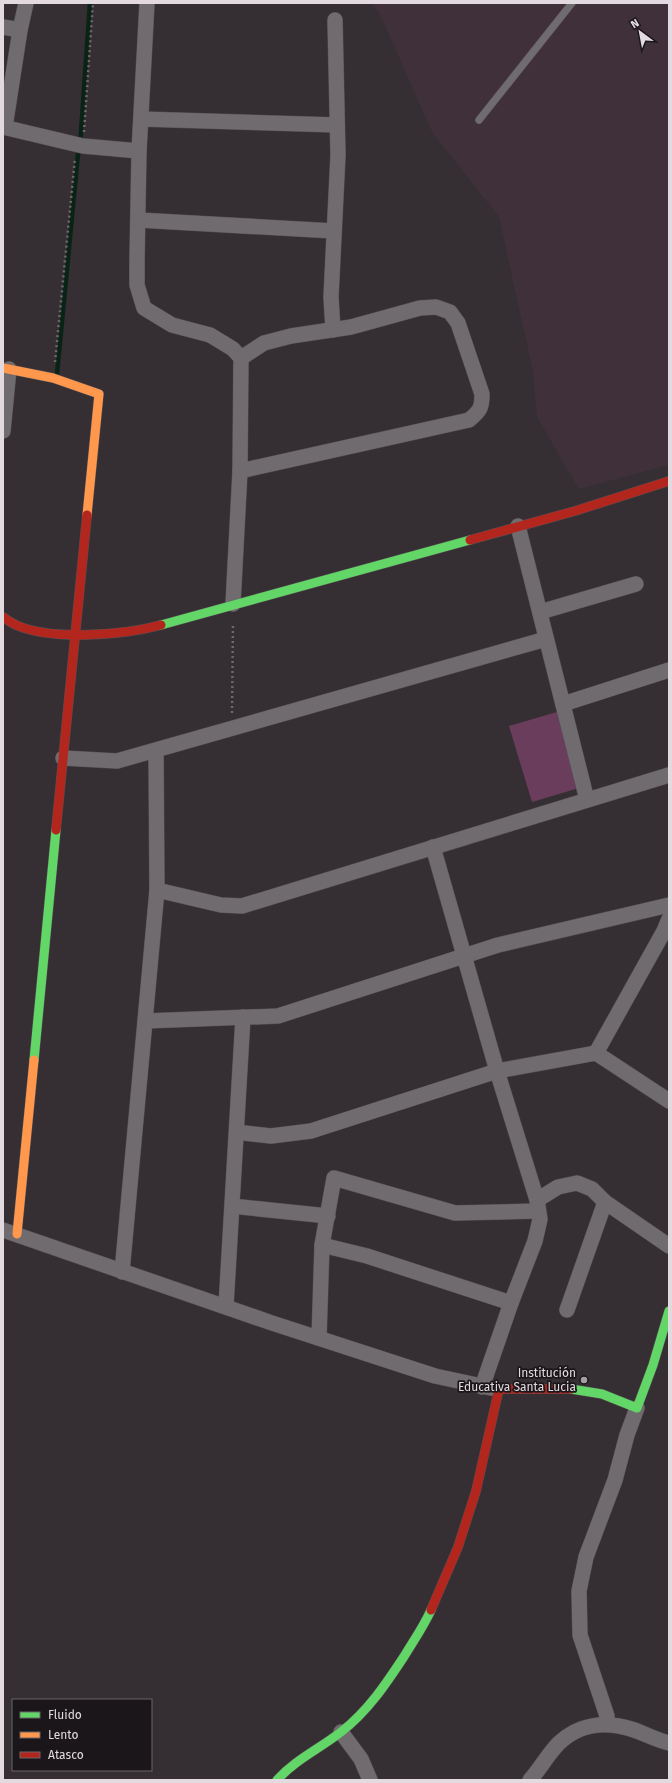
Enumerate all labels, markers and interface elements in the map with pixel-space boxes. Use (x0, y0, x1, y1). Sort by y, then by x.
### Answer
north arrow (620, 12, 660, 52)
text: N (628, 16, 642, 31)
place label: Institución Educativa Santa Lucia (458, 1366, 576, 1394)
marker: Institución Educativa Santa Lucia (579, 1375, 589, 1385)
legend (12, 1699, 152, 1771)
text: Fluido (48, 1708, 82, 1722)
text: Lento (48, 1728, 78, 1742)
text: Atasco (48, 1748, 84, 1762)

